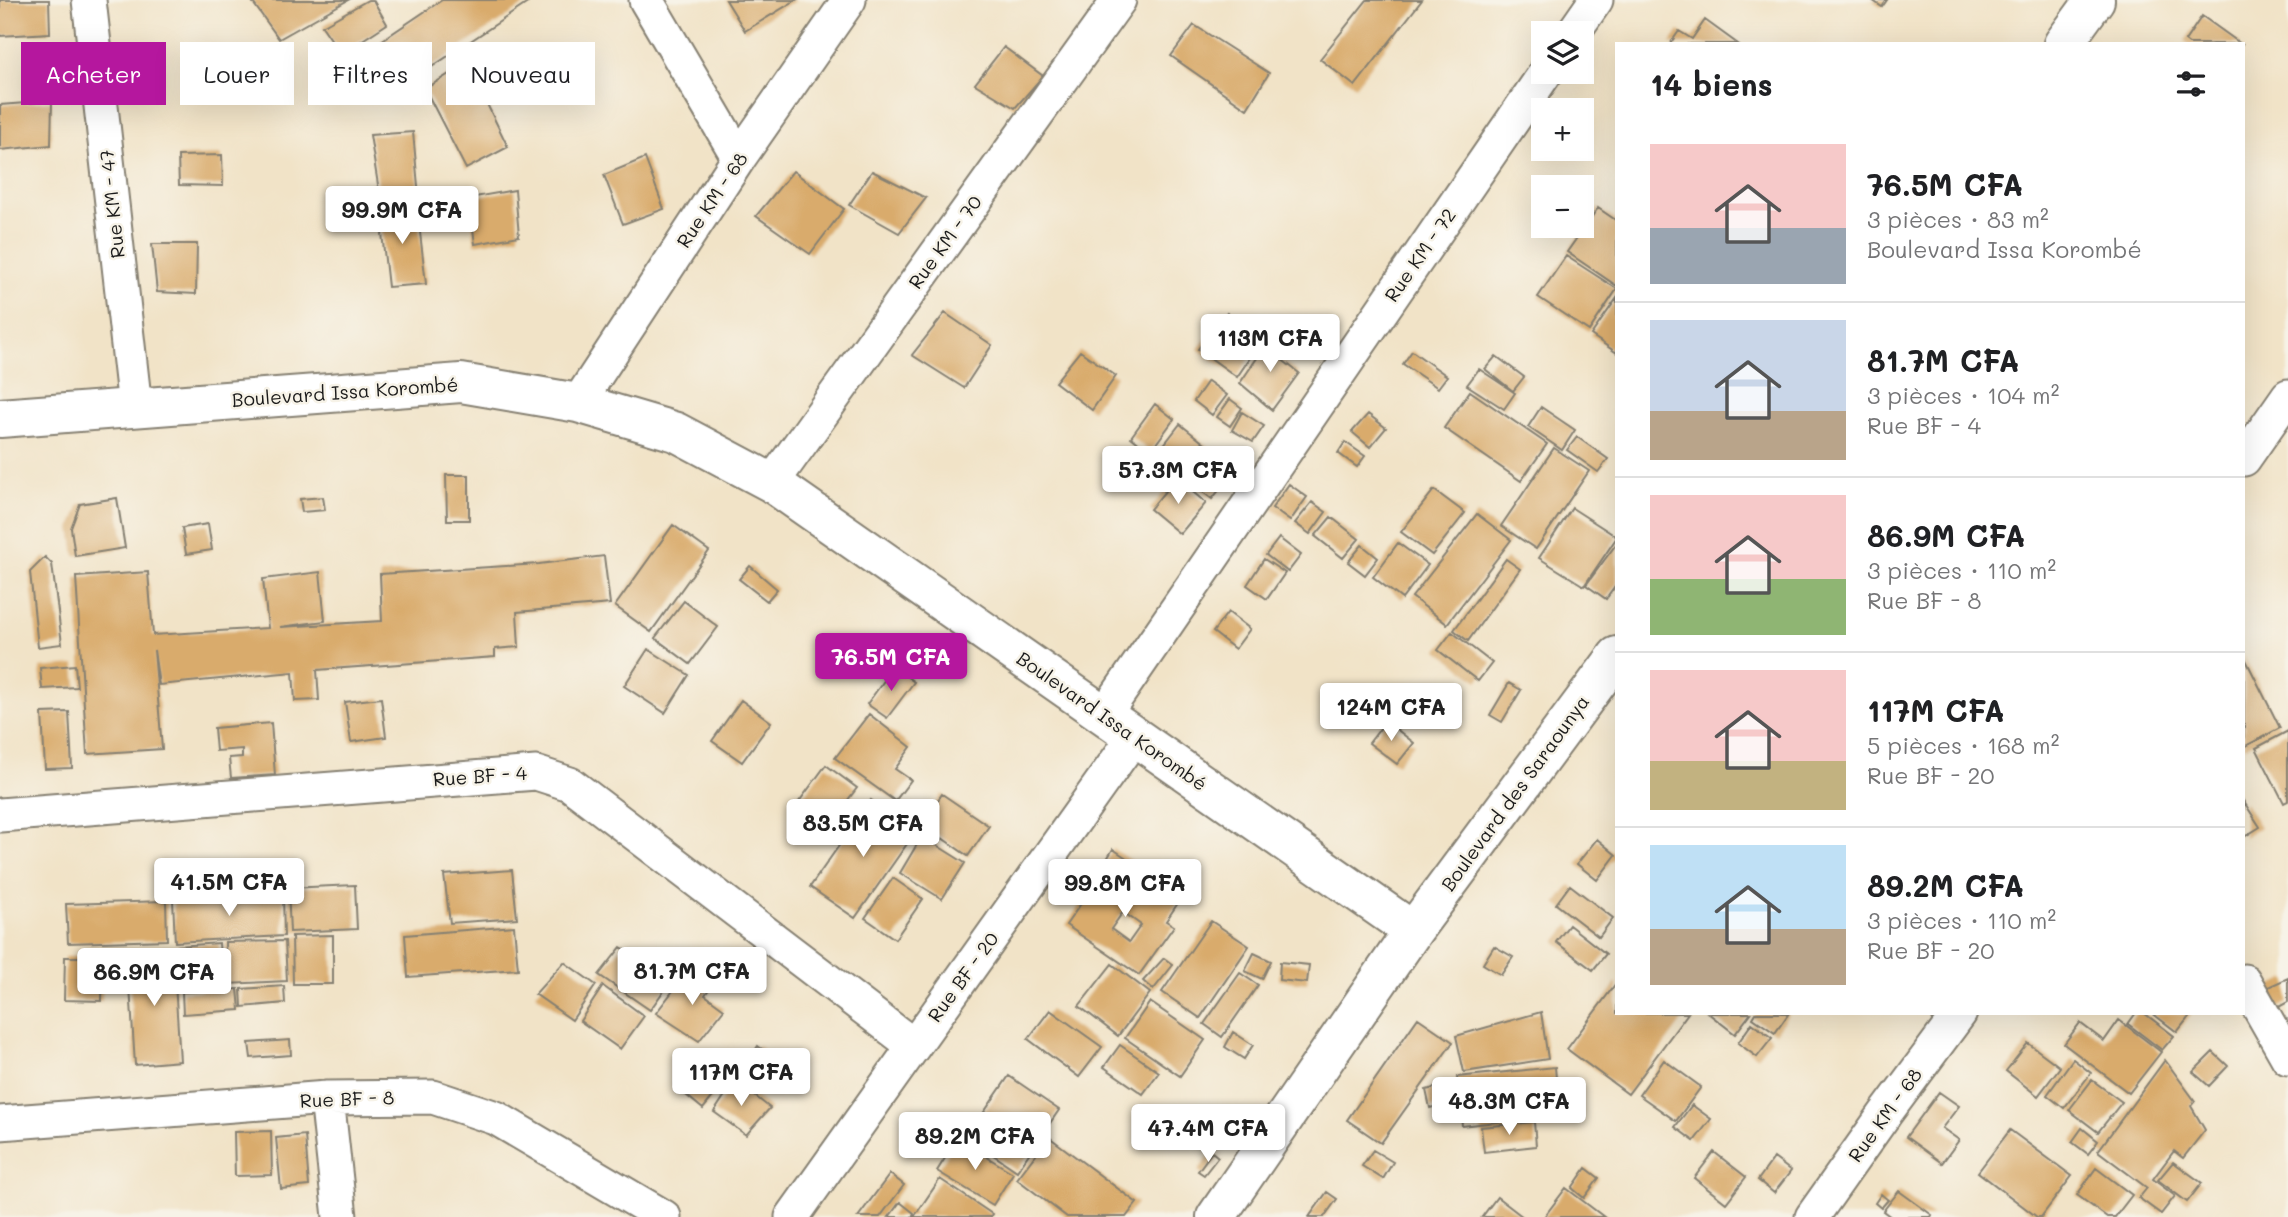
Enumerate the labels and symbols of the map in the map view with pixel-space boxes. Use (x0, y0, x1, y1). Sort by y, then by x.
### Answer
street label: Rue KM - 68 (670, 147, 753, 252)
street label: Rue KM - 47 (93, 149, 130, 260)
pin: 99.9M CFA (322, 187, 482, 246)
street label: Rue KM - 70 (902, 190, 987, 293)
street label: Rue KM - 72 (1378, 203, 1461, 306)
pin: 113M CFA (1198, 314, 1342, 374)
street label: Boulevard Issa Korombé (231, 371, 459, 412)
pin: 57.3M CFA (1098, 447, 1258, 506)
pin: 76.5M CFA (811, 634, 971, 693)
street label: Boulevard Issa Korombé (1012, 645, 1212, 796)
pin: 124M CFA (1319, 684, 1463, 743)
street label: Boulevard des Saraounya (1435, 690, 1594, 896)
street label: Rue BF - 4 (432, 760, 528, 791)
pin: 83.5M CFA (783, 800, 943, 859)
pin: 41.5M CFA (149, 858, 309, 918)
pin: 99.8M CFA (1045, 860, 1205, 919)
street label: Rue BF - 20 (922, 927, 1004, 1027)
pin: 86.9M CFA (74, 948, 234, 1008)
pin: 81.7M CFA (612, 948, 772, 1007)
pin: 117M CFA (669, 1048, 813, 1108)
street label: Rue KM - 68 (1842, 1063, 1927, 1167)
pin: 48.3M CFA (1429, 1078, 1589, 1137)
street label: Rue BF - 8 (299, 1084, 395, 1113)
pin: 47.4M CFA (1128, 1104, 1288, 1164)
pin: 89.2M CFA (895, 1112, 1055, 1172)

